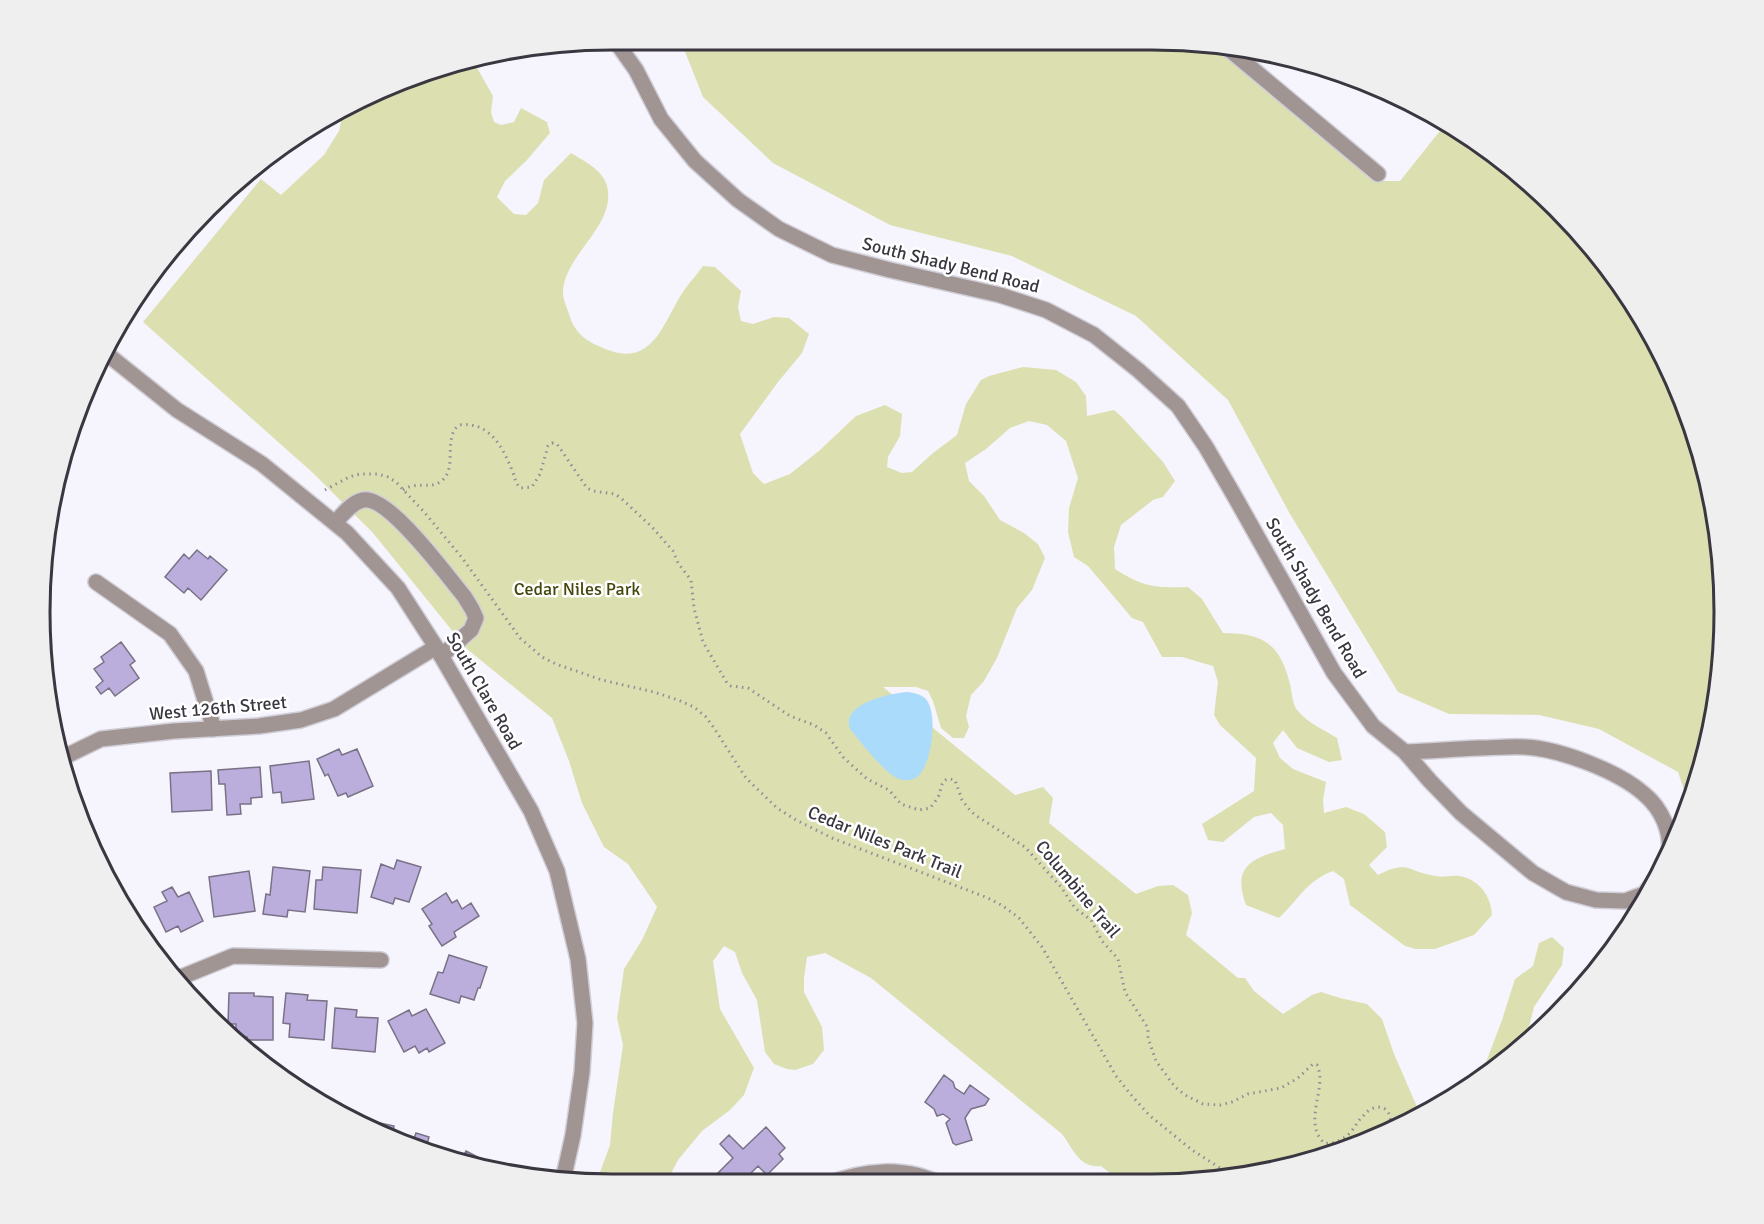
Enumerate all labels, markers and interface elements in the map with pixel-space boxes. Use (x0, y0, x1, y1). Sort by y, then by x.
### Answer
street label: South Shady Bend Road (860, 232, 1042, 298)
street label: South Shady Bend Road (1261, 514, 1371, 682)
park label: Cedar Niles Park (514, 578, 640, 600)
street label: South Clare Road (441, 628, 527, 754)
street label: West 126th Street (148, 691, 288, 725)
street label: Cedar Niles Park Trail (805, 801, 965, 883)
street label: Columbine Trail (1031, 836, 1125, 942)

